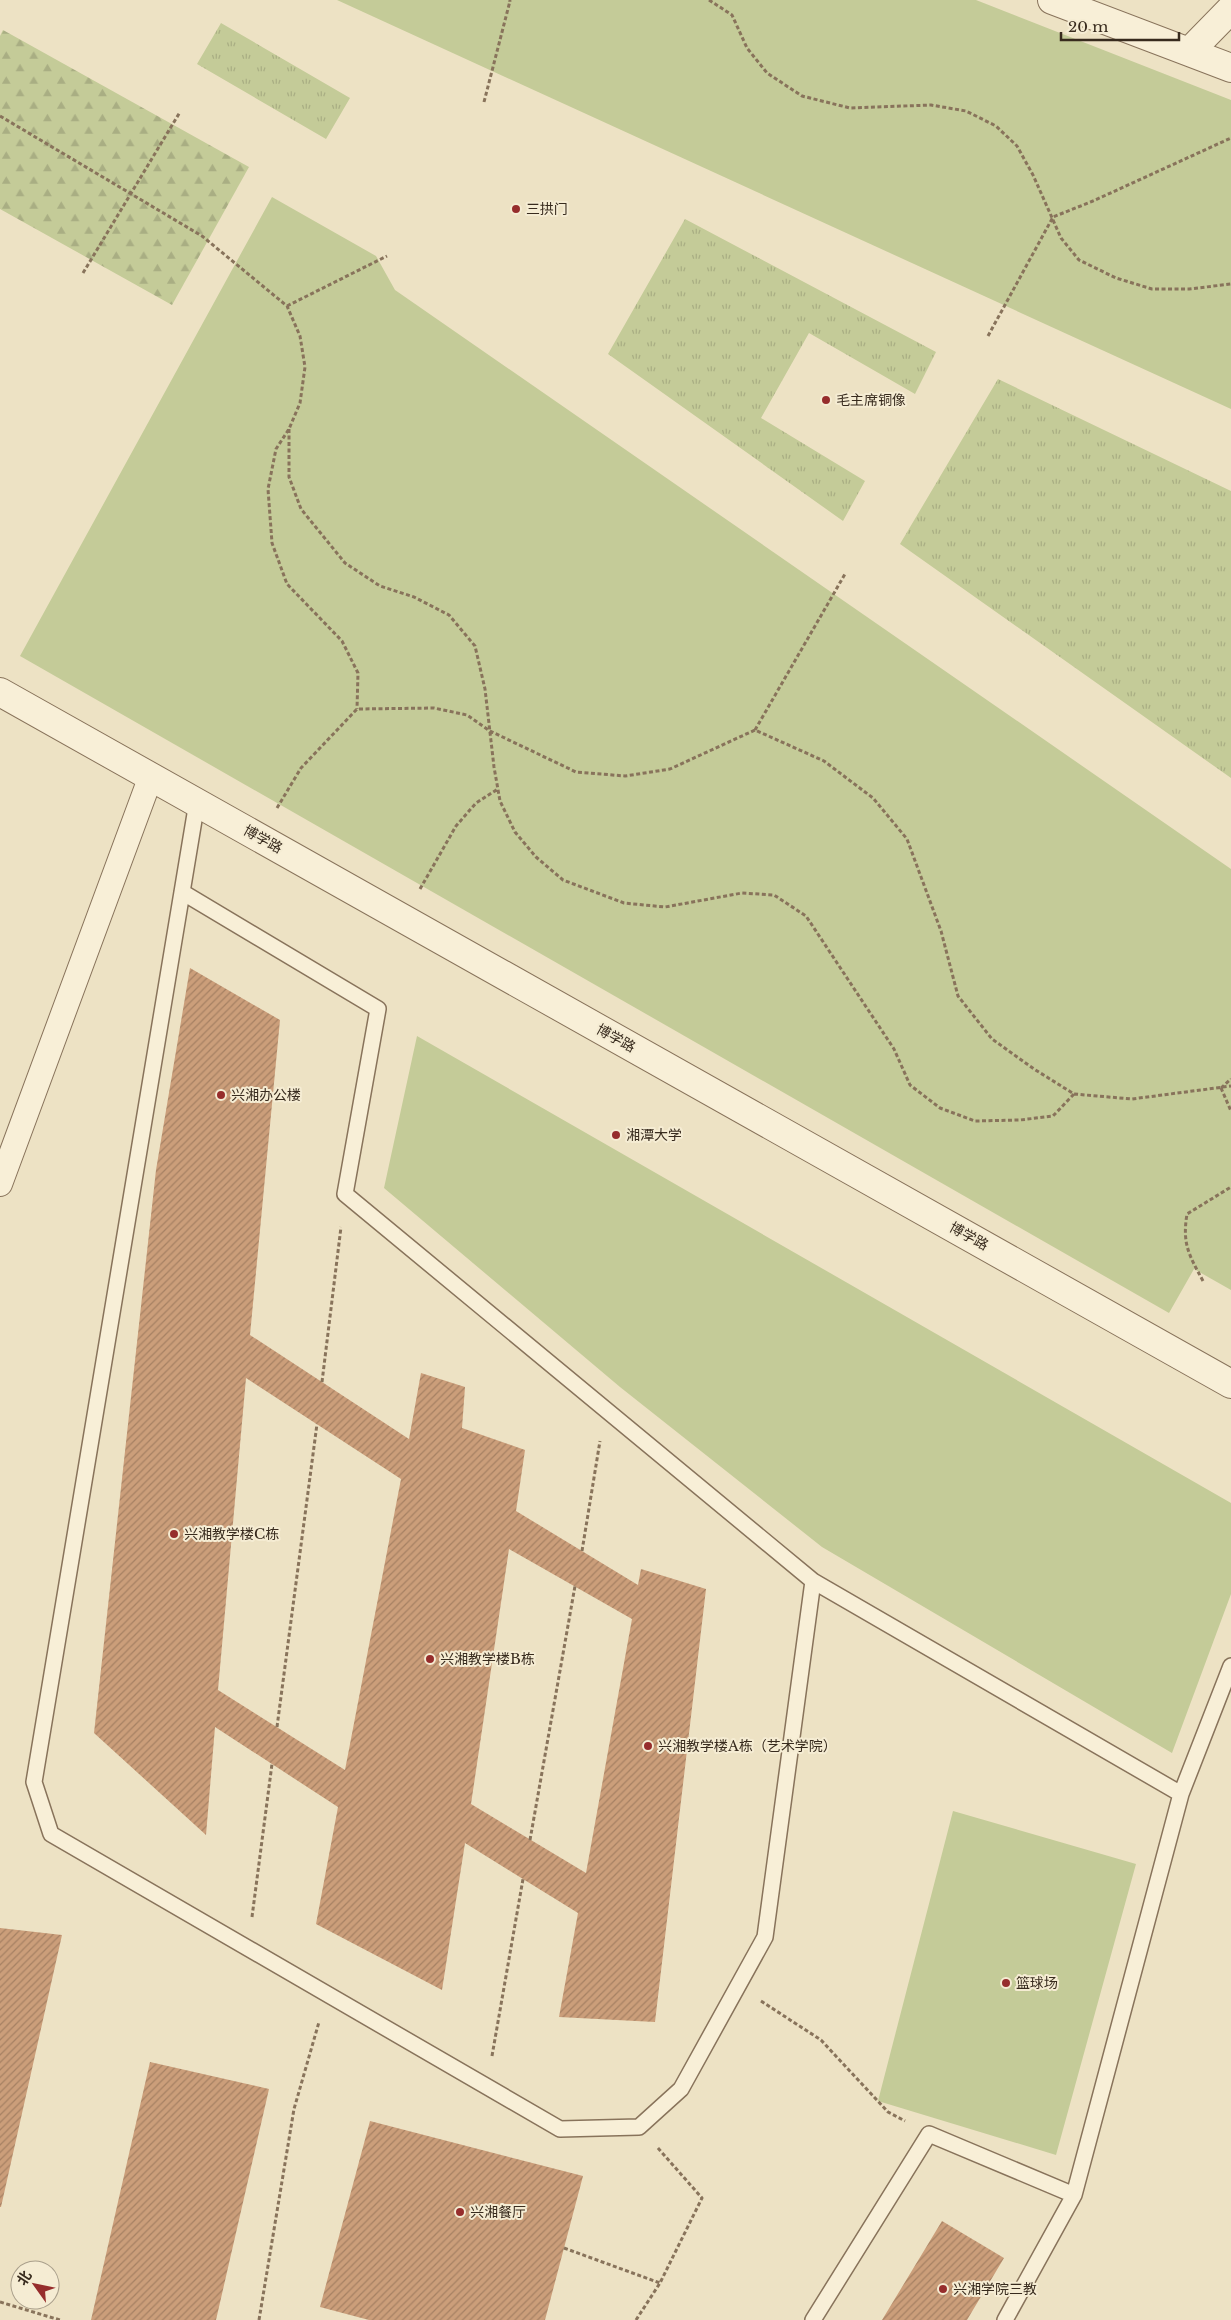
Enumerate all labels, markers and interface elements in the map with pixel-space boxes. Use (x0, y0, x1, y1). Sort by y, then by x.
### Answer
scale bar (1061, 10, 1178, 42)
text: 20 m (1068, 17, 1108, 36)
place label: 三拱门 (526, 200, 568, 218)
marker: 三拱门 (510, 203, 522, 215)
place label: 毛主席铜像 (836, 391, 906, 409)
marker: 毛主席铜像 (820, 394, 832, 406)
street label: 博学路 (240, 821, 286, 857)
street label: 博学路 (593, 1020, 639, 1056)
place label: 兴湘办公楼 (231, 1086, 301, 1104)
marker: 兴湘办公楼 (215, 1089, 227, 1101)
place label: 湘潭大学 (626, 1126, 682, 1144)
marker: 湘潭大学 (610, 1129, 622, 1141)
street label: 博学路 (946, 1218, 992, 1254)
place label: 兴湘教学楼C栋 (184, 1525, 279, 1543)
marker: 兴湘教学楼C栋 (168, 1528, 180, 1540)
place label: 兴湘教学楼B栋 (440, 1650, 535, 1668)
marker: 兴湘教学楼B栋 (424, 1653, 436, 1665)
place label: 兴湘教学楼A栋（艺术学院） (658, 1737, 837, 1755)
marker: 兴湘教学楼A栋（艺术学院） (642, 1740, 654, 1752)
place label: 篮球场 (1016, 1974, 1058, 1992)
marker: 篮球场 (1000, 1977, 1012, 1989)
place label: 兴湘餐厅 (470, 2203, 526, 2221)
marker: 兴湘餐厅 (454, 2206, 466, 2218)
north arrow (10, 2260, 60, 2310)
text: 北 (13, 2267, 35, 2289)
place label: 兴湘学院三教 (953, 2280, 1037, 2298)
marker: 兴湘学院三教 (937, 2283, 949, 2295)

